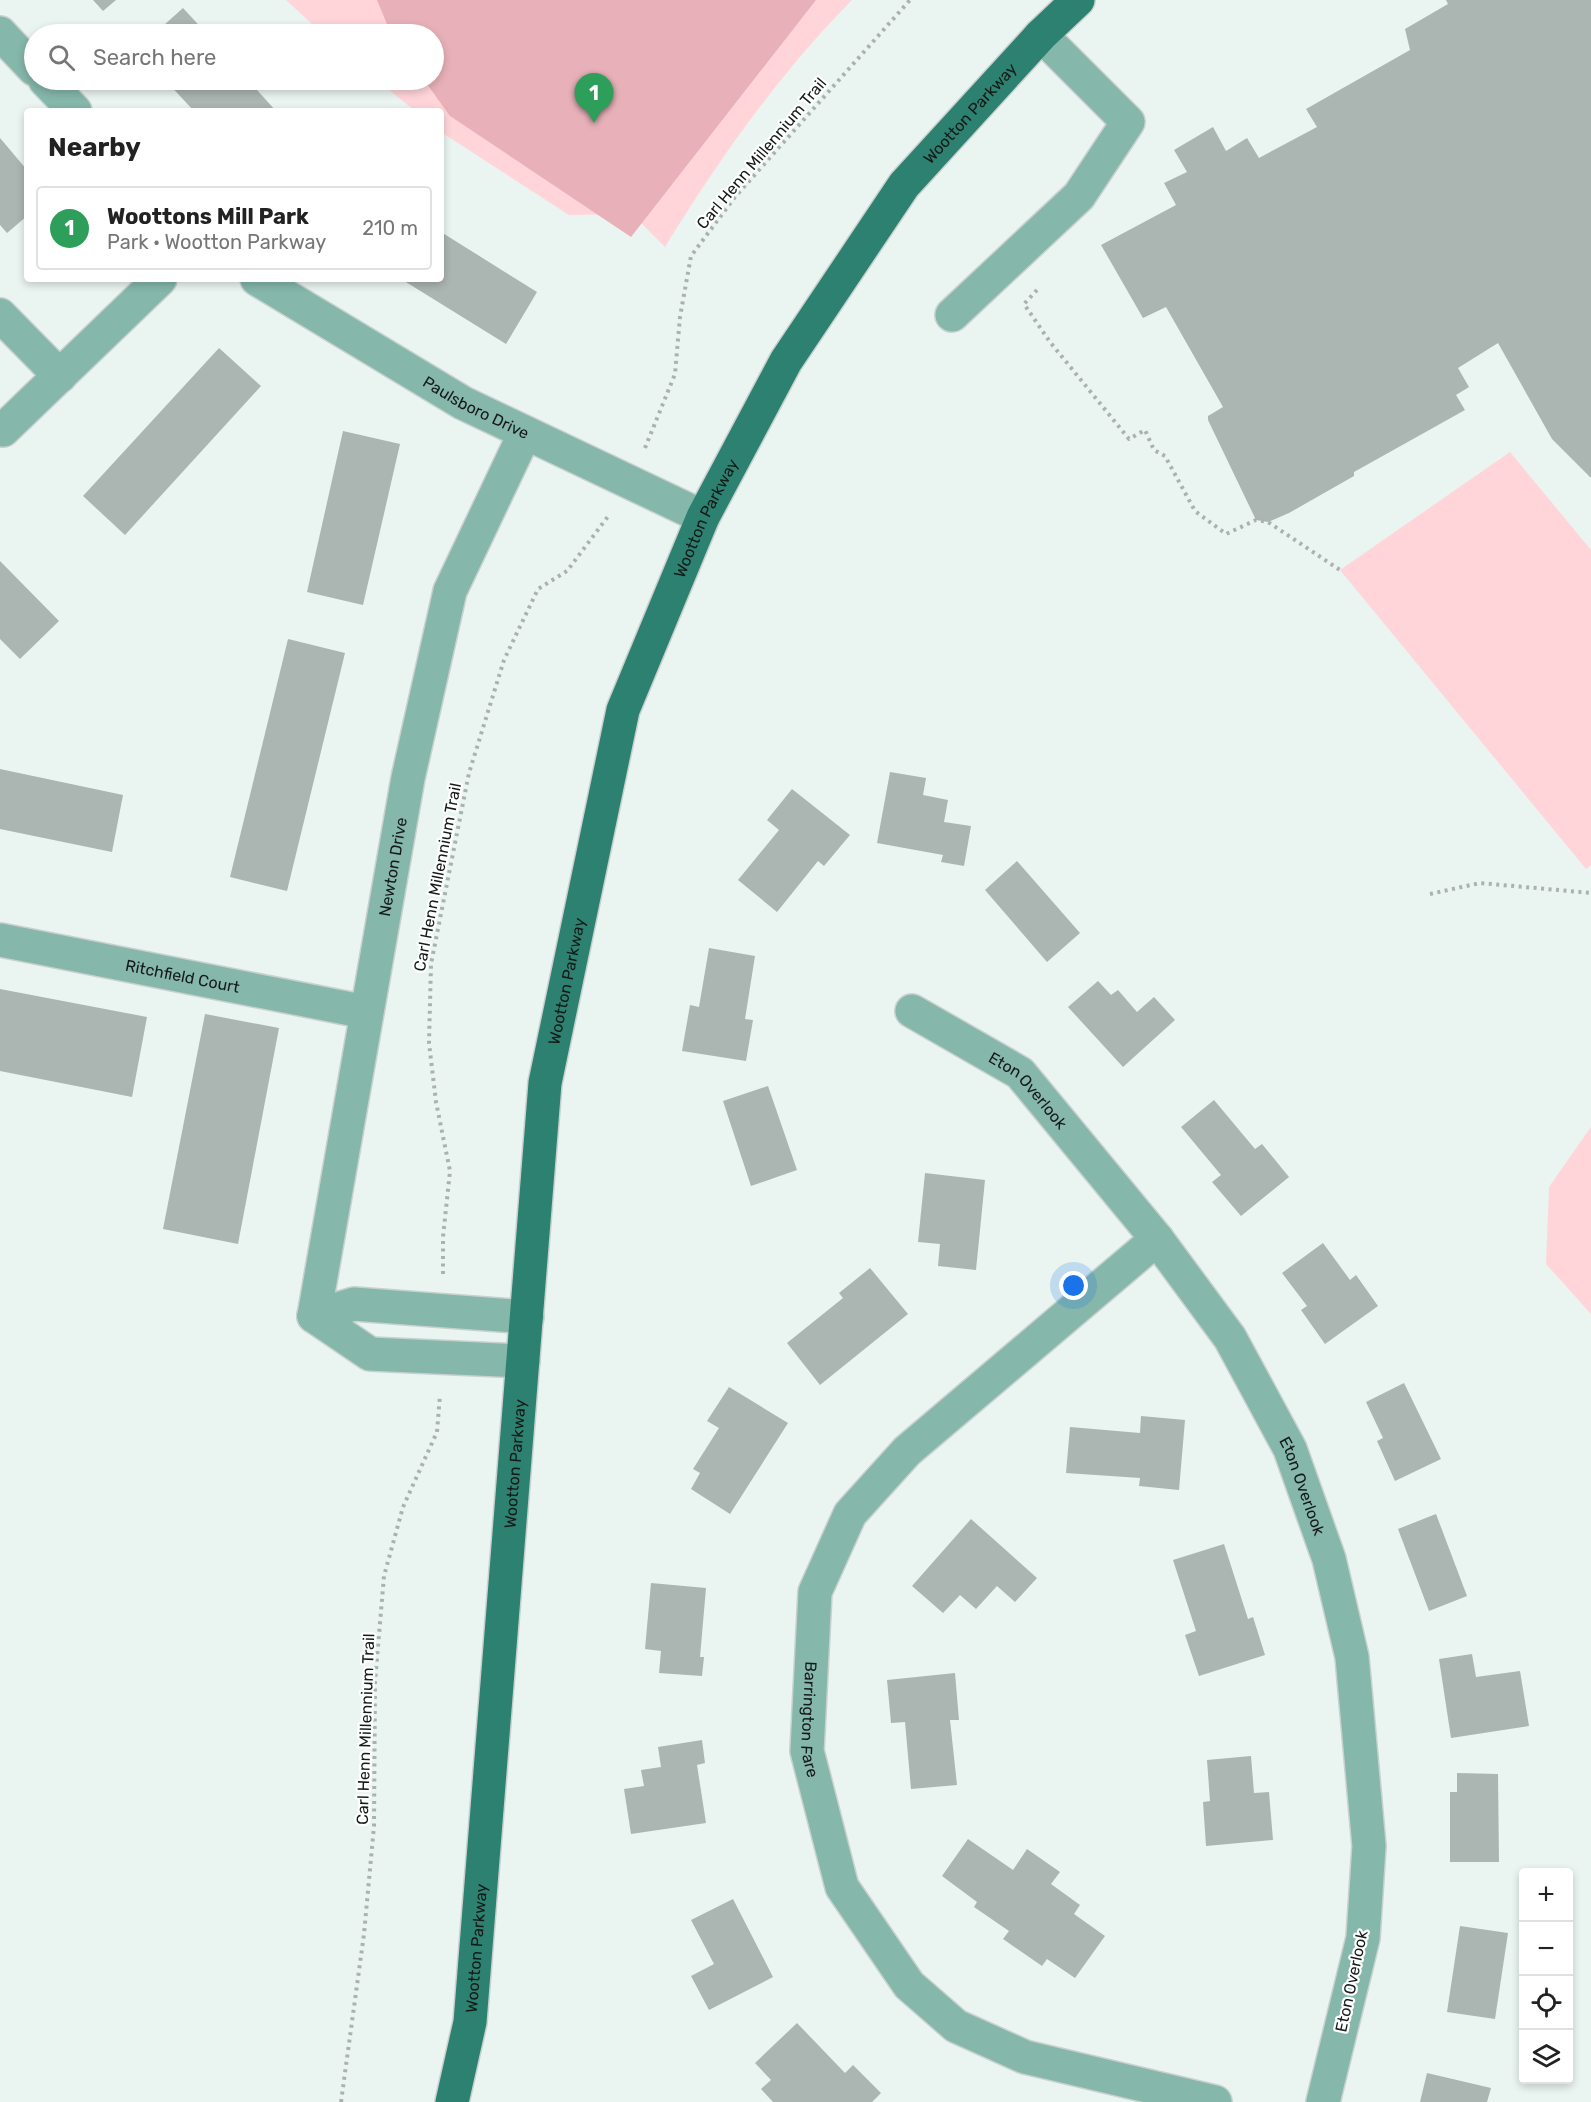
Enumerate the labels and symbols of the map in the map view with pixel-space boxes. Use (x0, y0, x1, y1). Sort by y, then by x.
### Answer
street label: Wootton Parkway (919, 59, 1021, 168)
pin: 1 (574, 74, 614, 123)
street label: Carl Henn Millennium Trail (693, 74, 830, 233)
street label: Paulsboro Drive (419, 372, 532, 443)
street label: Wootton Parkway (670, 455, 742, 581)
street label: Carl Henn Millennium Trail (410, 781, 465, 973)
street label: Newton Drive (375, 816, 411, 918)
street label: Wootton Parkway (544, 916, 589, 1047)
street label: Ritchfield Court (124, 956, 241, 997)
street label: Eton Overlook (985, 1048, 1072, 1133)
your location (1059, 1271, 1088, 1300)
street label: Wootton Parkway (500, 1398, 530, 1529)
street label: Eton Overlook (1275, 1433, 1329, 1539)
street label: Carl Henn Millennium Trail (353, 1633, 378, 1825)
street label: Barrington Fare (797, 1661, 822, 1780)
street label: Wootton Parkway (462, 1883, 491, 2014)
street label: Eton Overlook (1331, 1928, 1372, 2034)

